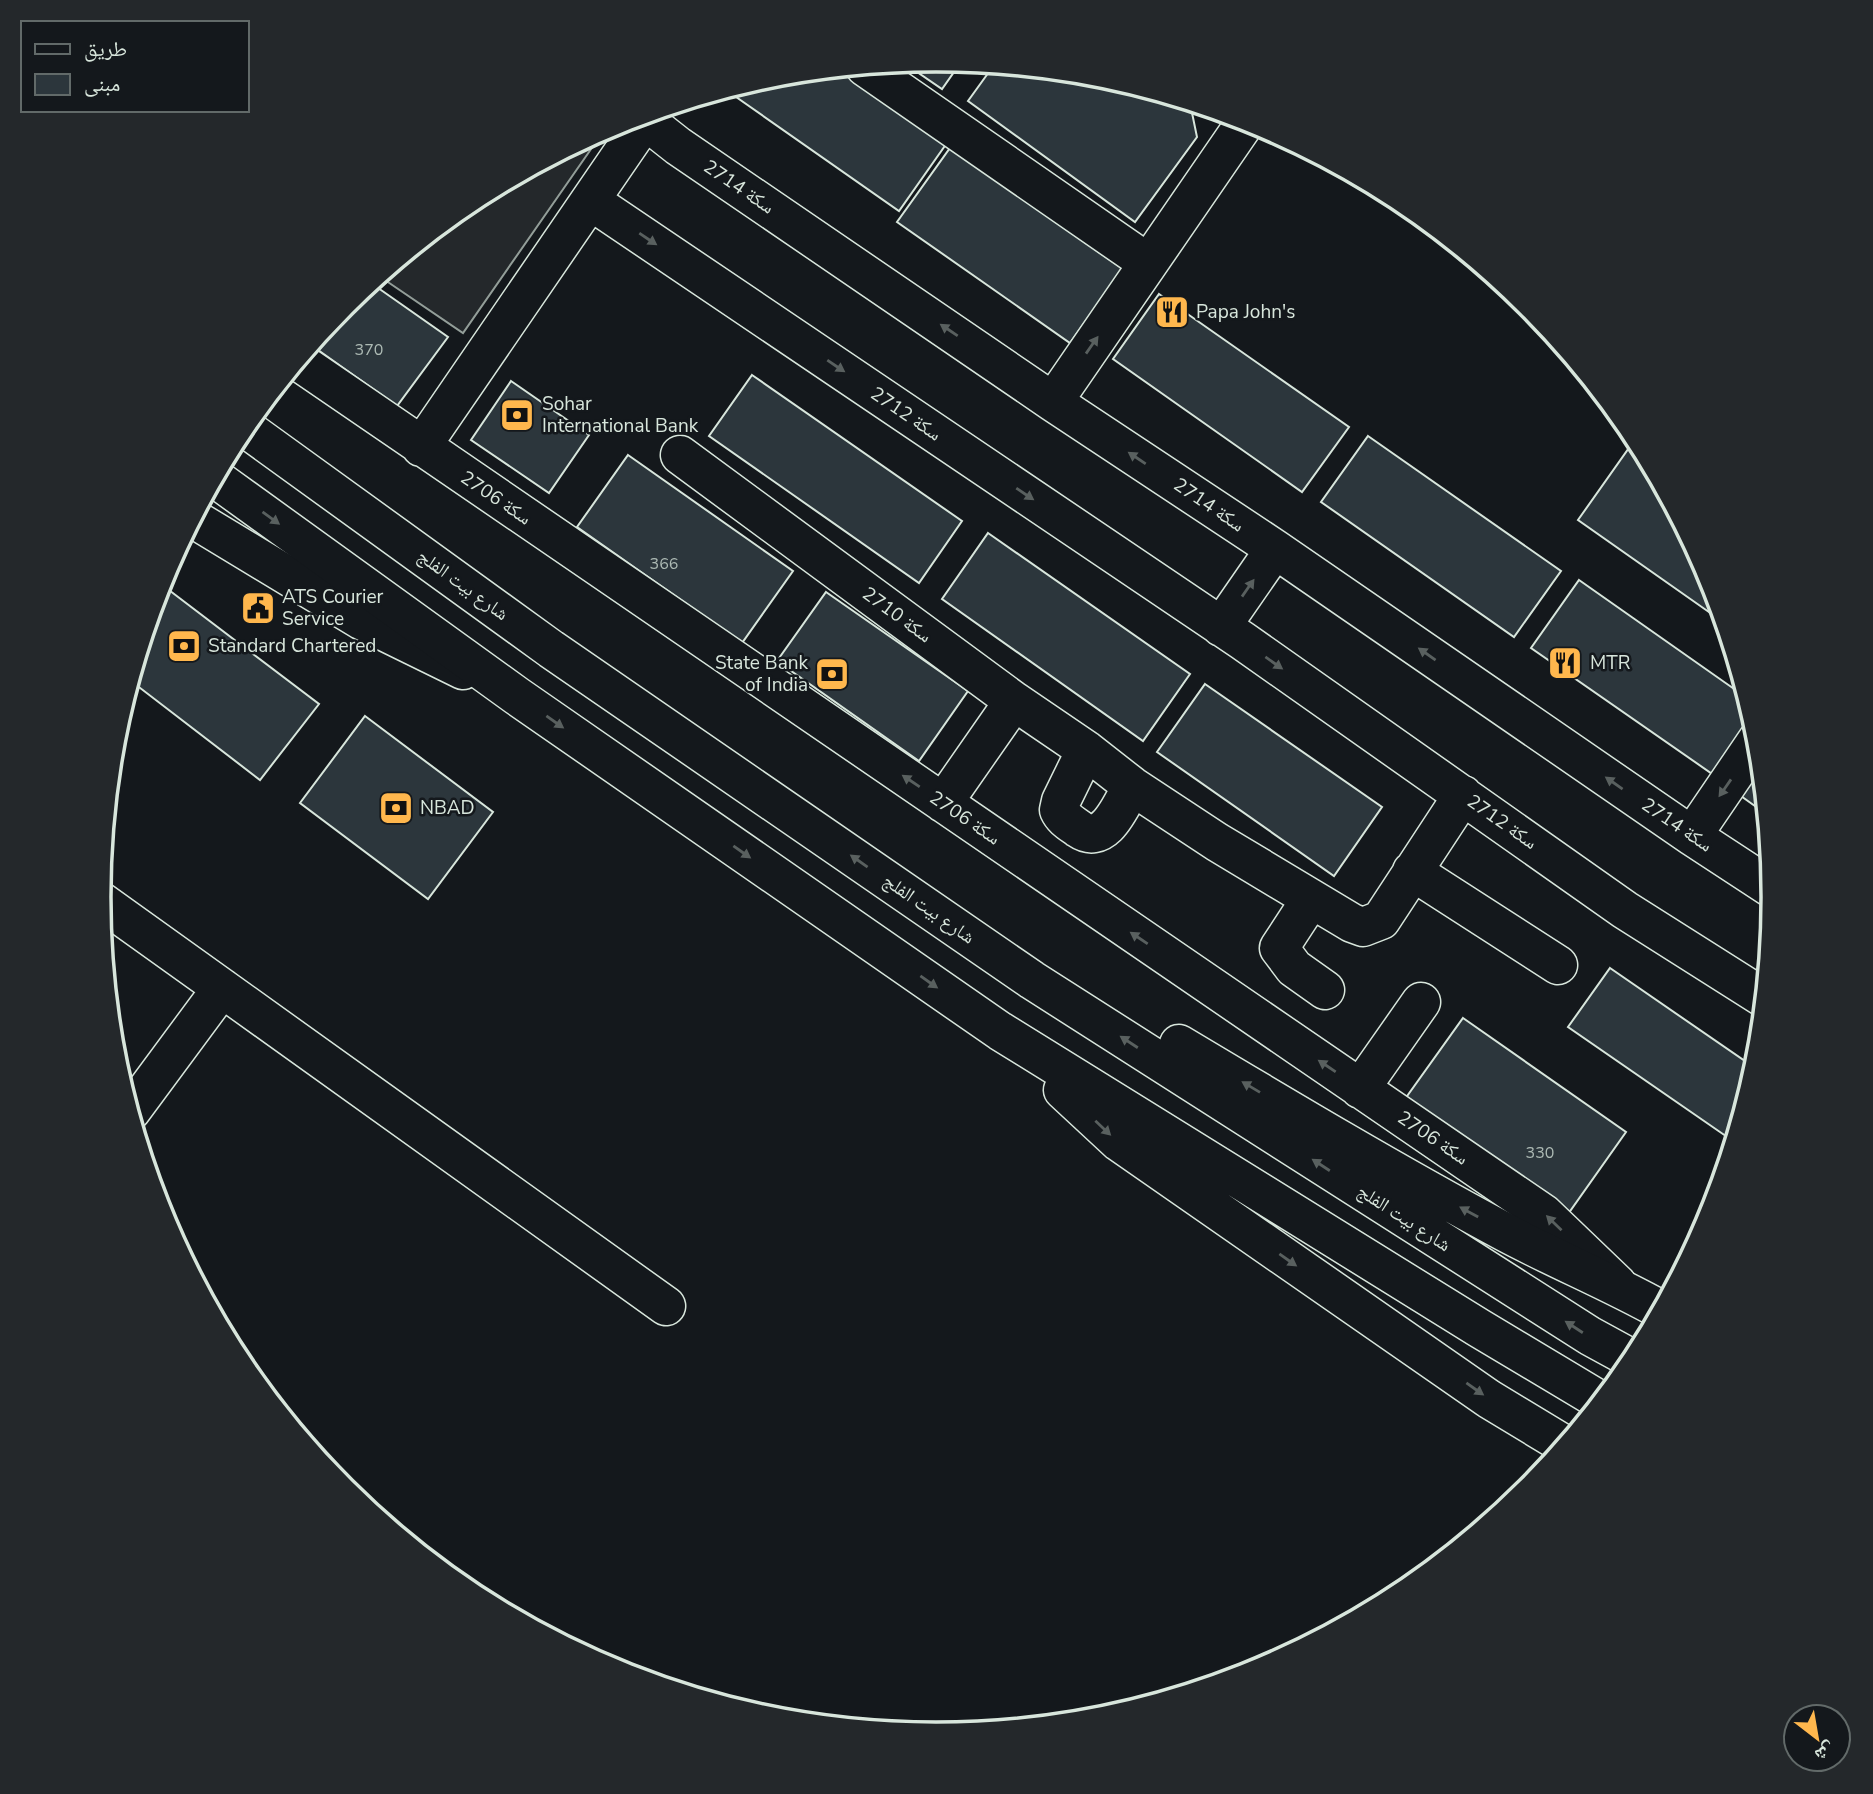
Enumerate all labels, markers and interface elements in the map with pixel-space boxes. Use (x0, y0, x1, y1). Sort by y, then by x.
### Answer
legend (21, 21, 248, 112)
text: طريق (84, 35, 127, 63)
text: مبنى (84, 70, 120, 98)
street label: سكة 2714 (698, 154, 780, 220)
one-way arrow (639, 232, 657, 246)
restaurant icon: Papa John's (1153, 293, 1191, 331)
place label: Papa John's (1196, 299, 1295, 325)
one-way arrow (939, 324, 958, 337)
one-way arrow (1085, 336, 1099, 354)
house number: 370 (355, 339, 383, 361)
one-way arrow (826, 360, 846, 373)
street label: سكة 2712 (865, 381, 947, 447)
place label: Sohar International Bank (542, 391, 699, 439)
bank icon: Sohar International Bank (498, 396, 536, 434)
one-way arrow (1127, 451, 1147, 464)
street label: سكة 2706 (455, 465, 537, 531)
street label: سكة 2714 (1168, 472, 1250, 538)
one-way arrow (1015, 487, 1034, 500)
one-way arrow (262, 511, 280, 525)
street label: شارع بيت الفلج (412, 543, 514, 627)
house number: 366 (650, 553, 678, 575)
one-way arrow (1241, 579, 1255, 597)
street label: سكة 2710 (857, 581, 937, 649)
place label: ATS Courier Service (282, 584, 384, 632)
public building icon: ATS Courier Service (239, 589, 277, 627)
bank icon: Standard Chartered (165, 627, 203, 665)
place label: Standard Chartered (208, 633, 376, 659)
restaurant icon: MTR (1546, 644, 1584, 682)
one-way arrow (1418, 647, 1436, 661)
place label: State Bank of India (715, 650, 808, 698)
place label: MTR (1590, 650, 1631, 676)
bank icon: State Bank of India (813, 655, 851, 693)
one-way arrow (1265, 656, 1283, 670)
one-way arrow (546, 715, 564, 729)
one-way arrow (902, 774, 920, 788)
one-way arrow (1605, 776, 1623, 790)
one-way arrow (1718, 779, 1732, 797)
street label: سكة 2706 (924, 785, 1006, 851)
street label: سكة 2712 (1462, 788, 1542, 856)
bank icon: NBAD (377, 789, 415, 827)
street label: سكة 2714 (1636, 792, 1718, 858)
place label: NBAD (420, 795, 475, 821)
one-way arrow (733, 845, 751, 859)
one-way arrow (850, 854, 868, 868)
street label: شارع بيت الفلج (878, 868, 980, 950)
one-way arrow (1130, 931, 1148, 945)
one-way arrow (920, 975, 938, 989)
one-way arrow (1119, 1036, 1139, 1049)
one-way arrow (1318, 1059, 1336, 1073)
one-way arrow (1241, 1081, 1260, 1093)
street label: سكة 2706 (1392, 1105, 1474, 1171)
one-way arrow (1094, 1120, 1112, 1136)
house number: 330 (1526, 1142, 1554, 1164)
one-way arrow (1311, 1158, 1330, 1171)
street label: شارع بيت الفلج (1352, 1178, 1456, 1258)
one-way arrow (1459, 1206, 1479, 1218)
one-way arrow (1546, 1216, 1563, 1232)
one-way arrow (1279, 1253, 1297, 1267)
one-way arrow (1565, 1320, 1584, 1333)
one-way arrow (1466, 1382, 1484, 1396)
north arrow (1782, 1703, 1852, 1773)
text: ش (1810, 1735, 1841, 1768)

